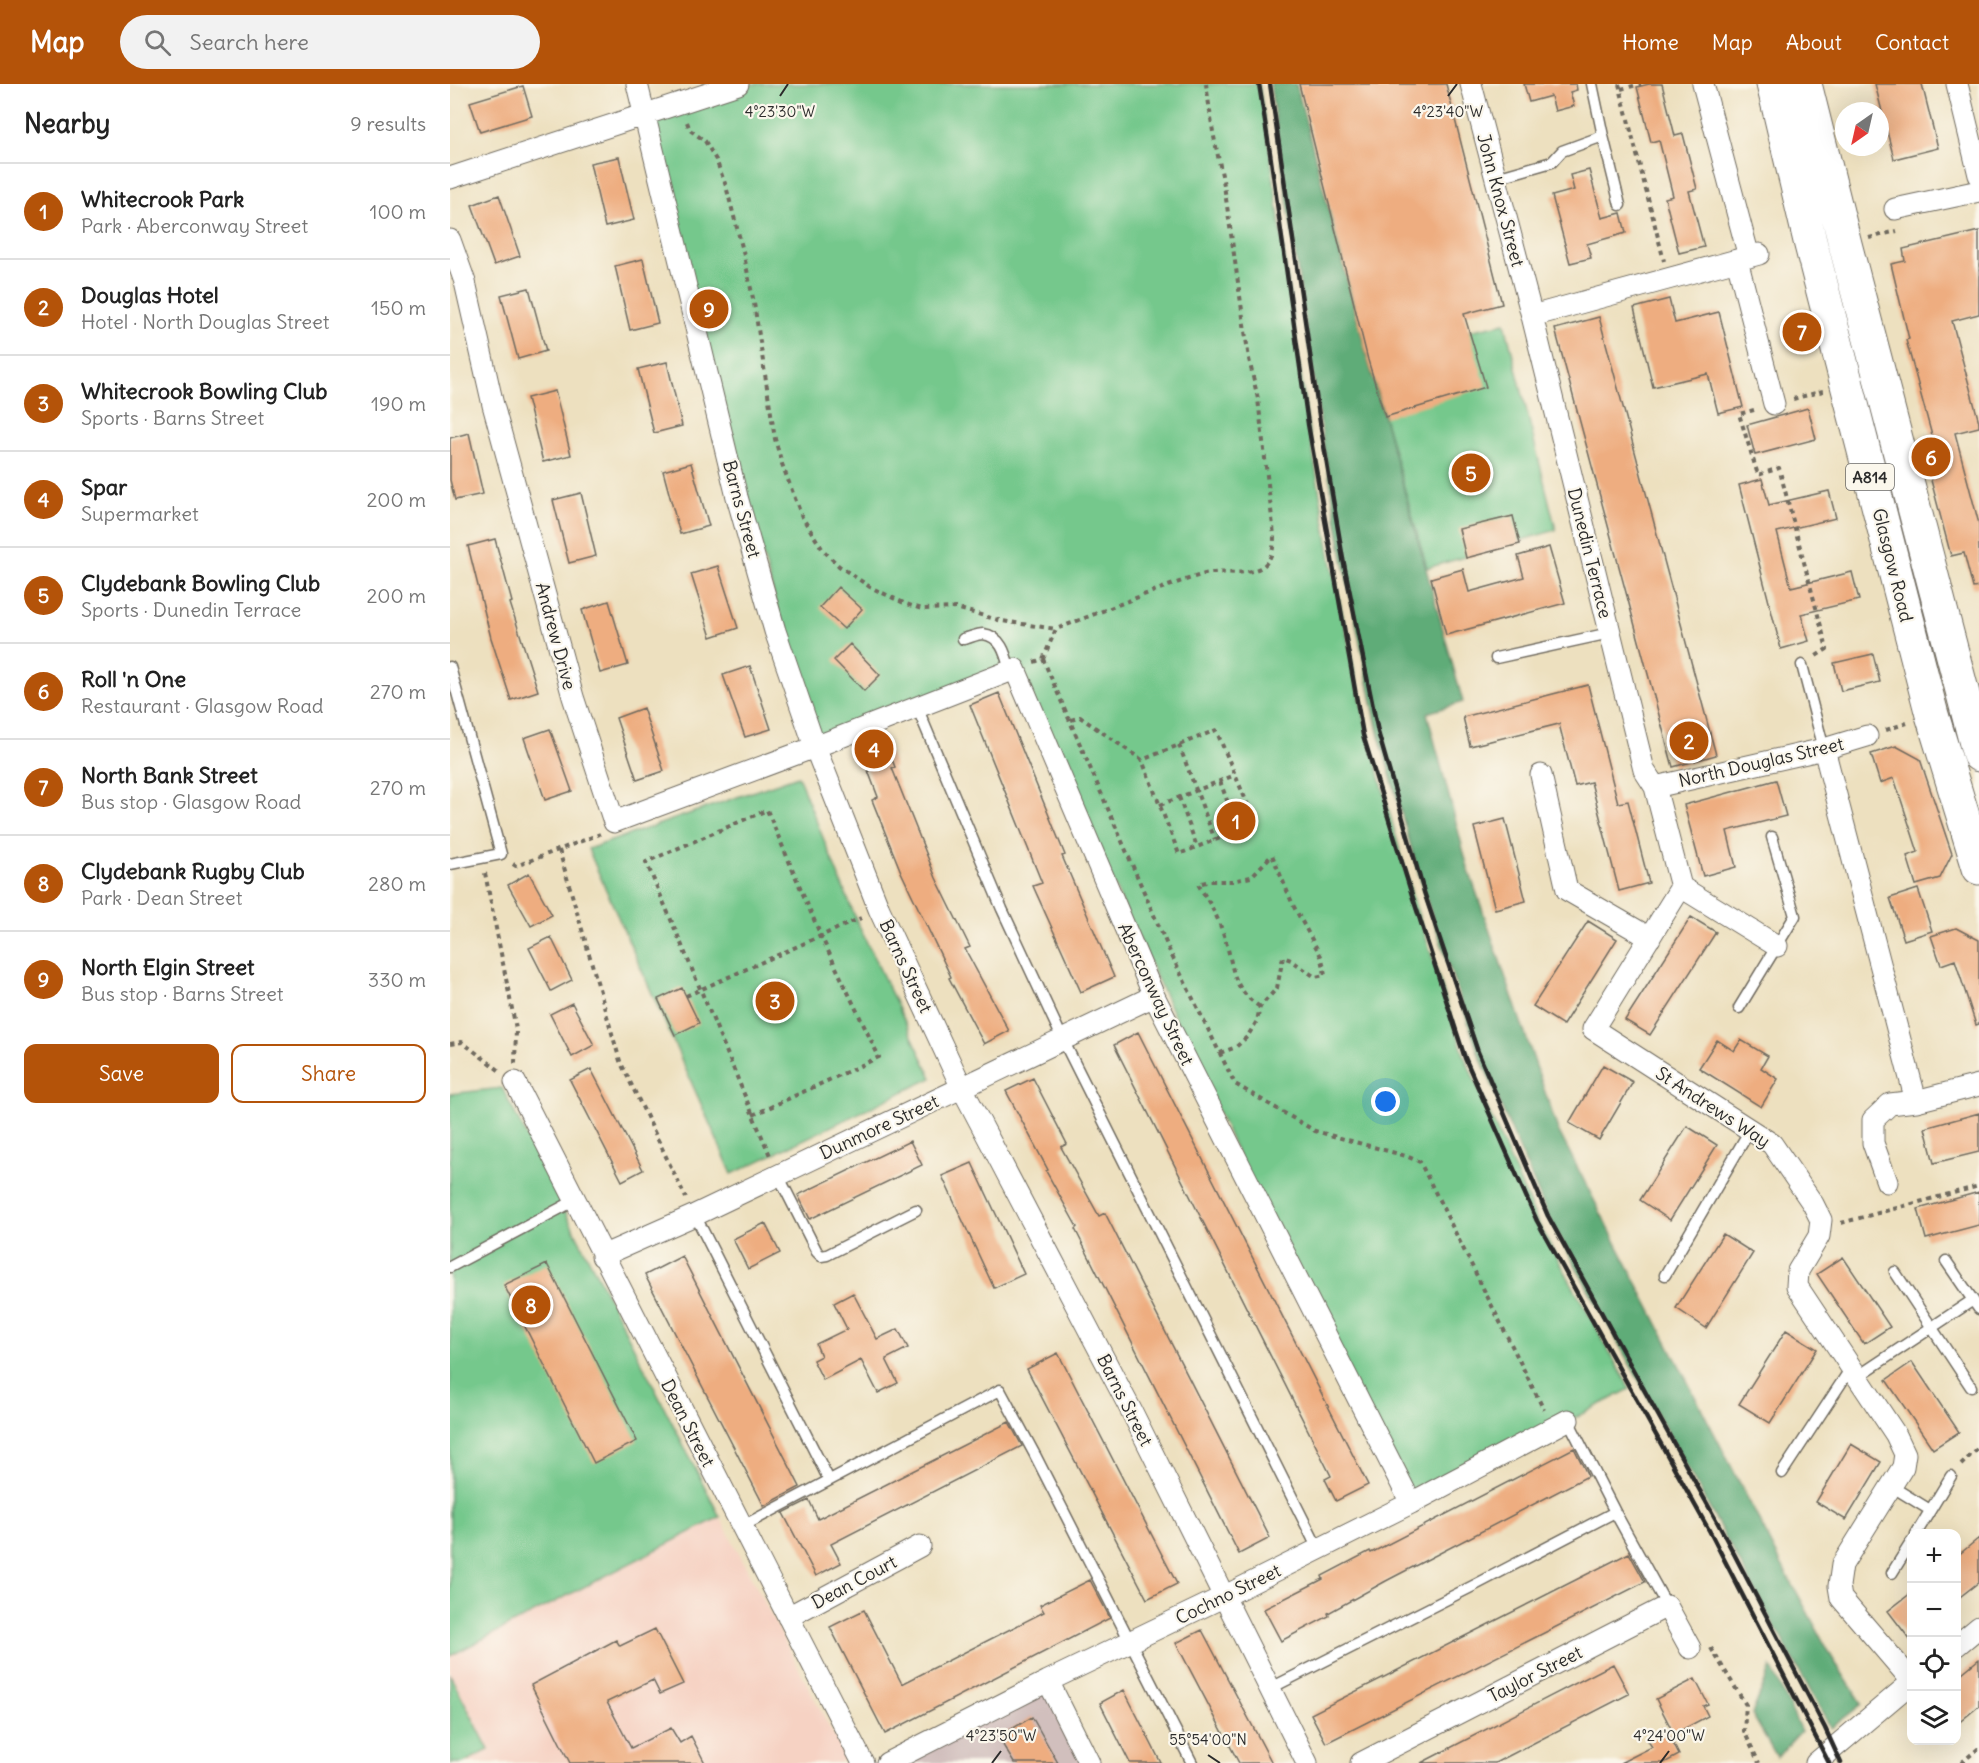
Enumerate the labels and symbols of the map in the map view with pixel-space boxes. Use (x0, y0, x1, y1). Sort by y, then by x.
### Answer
text: 4°23'30"W (745, 102, 816, 121)
text: 4°23'40"W (1413, 102, 1483, 121)
north arrow (1835, 102, 1889, 156)
street label: John Knox Street (1472, 131, 1530, 269)
pin: 9 (690, 286, 728, 332)
pin: 7 (1782, 310, 1822, 354)
pin: 6 (1912, 434, 1950, 479)
pin: 5 (1452, 450, 1490, 496)
street label: Barns Street (718, 458, 766, 560)
road number: A814 (1846, 464, 1894, 490)
street label: Dunedin Terrace (1563, 485, 1617, 621)
street label: Glasgow Road (1868, 506, 1918, 625)
street label: Andrew Drive (531, 580, 581, 692)
pin: 2 (1670, 718, 1708, 764)
pin: 4 (854, 726, 894, 772)
street label: North Douglas Street (1676, 732, 1846, 792)
pin: 1 (1216, 798, 1256, 844)
street label: Barns Street (874, 916, 938, 1016)
street label: Aberconway Street (1113, 919, 1199, 1069)
pin: 3 (756, 978, 794, 1024)
street label: St Andrews Way (1651, 1061, 1775, 1153)
your location (1371, 1087, 1400, 1116)
street label: Dunmore Street (816, 1089, 942, 1165)
pin: 8 (512, 1282, 550, 1328)
street label: Barns Street (1092, 1350, 1158, 1450)
street label: Dean Street (656, 1375, 720, 1471)
street label: Dean Court (807, 1550, 901, 1614)
street label: Cochno Street (1172, 1559, 1284, 1629)
street label: Taylor Street (1484, 1640, 1586, 1708)
text: 4°23'50"W (966, 1726, 1037, 1745)
text: 4°24'00"W (1633, 1726, 1705, 1745)
text: 55°54'00"N (1169, 1730, 1247, 1749)

